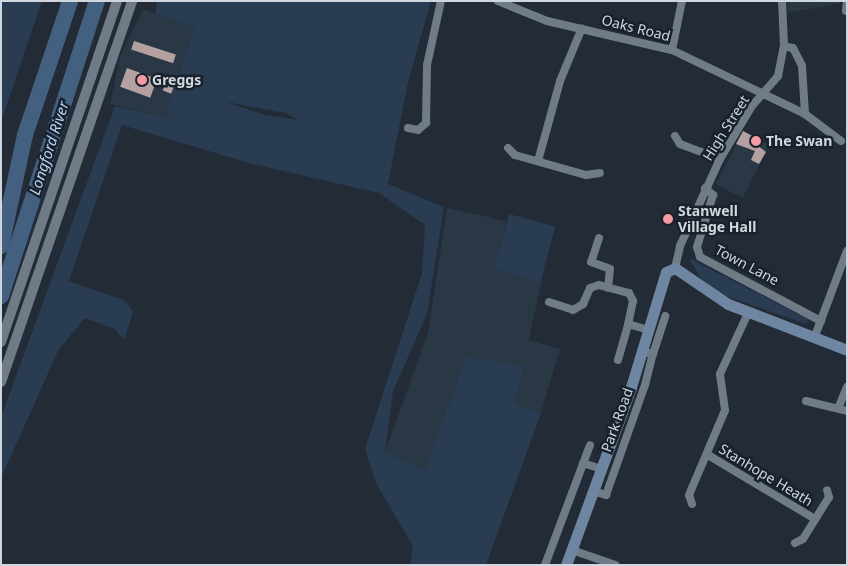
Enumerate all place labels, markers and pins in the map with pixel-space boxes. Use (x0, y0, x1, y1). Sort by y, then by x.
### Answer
place label: Greggs (152, 72, 201, 88)
marker: Greggs (136, 74, 148, 86)
place label: The Swan (766, 133, 832, 149)
marker: The Swan (750, 135, 762, 147)
place label: Stanwell Village Hall (678, 203, 756, 236)
marker: Stanwell Village Hall (662, 213, 674, 225)

